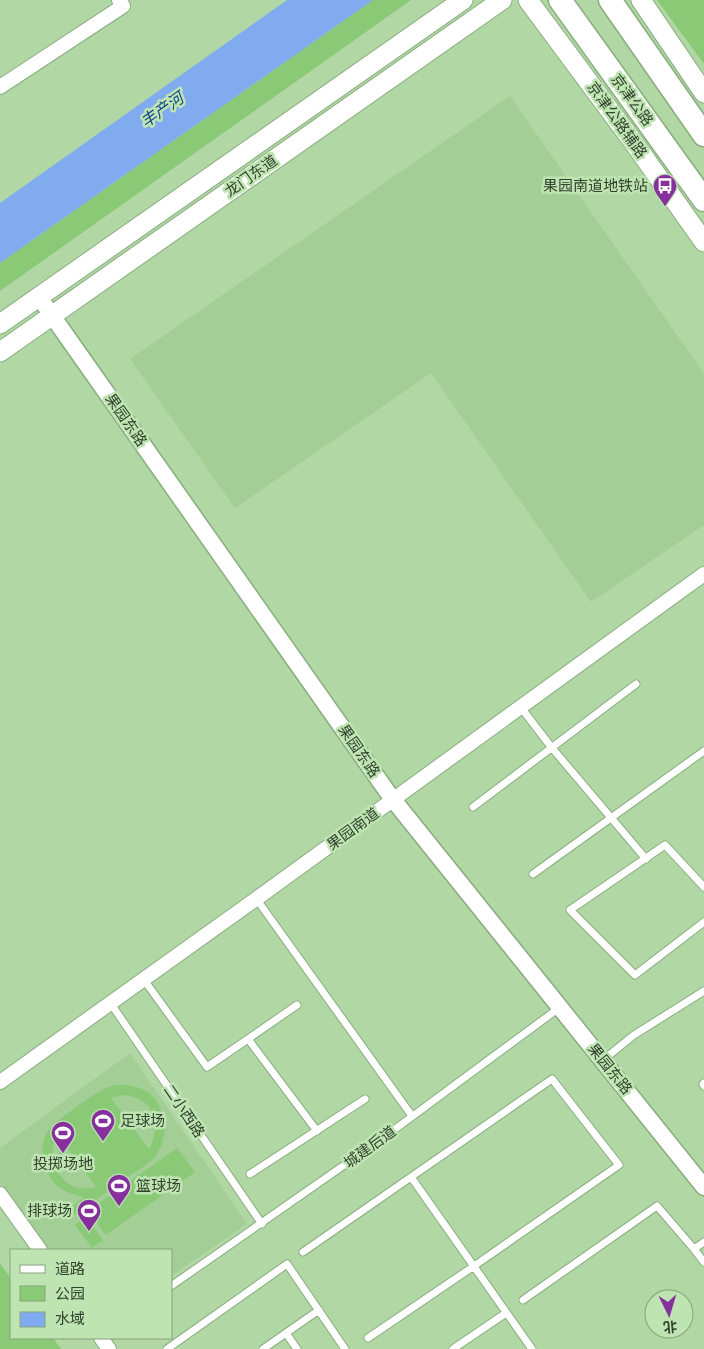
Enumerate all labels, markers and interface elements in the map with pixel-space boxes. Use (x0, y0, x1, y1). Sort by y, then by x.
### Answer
street label: 京津公路 (607, 70, 657, 130)
street label: 京津公路辅路 (583, 78, 651, 162)
water label: 丰产河 (137, 87, 190, 132)
street label: 龙门东道 (221, 151, 281, 201)
bus stop icon: 果园南道地铁站 (652, 173, 678, 207)
place label: 果园南道地铁站 (543, 177, 648, 195)
street label: 果园东路 (101, 390, 151, 450)
street label: 果园东路 (334, 721, 384, 781)
street label: 果园南道 (323, 804, 383, 854)
street label: 果园东路 (584, 1040, 636, 1098)
street label: 二小西路 (160, 1081, 208, 1141)
sports icon: 足球场 (90, 1108, 116, 1142)
place label: 足球场 (120, 1112, 165, 1130)
sports icon: 投掷场地 (50, 1120, 76, 1154)
street label: 城建后道 (340, 1122, 400, 1172)
place label: 投掷场地 (33, 1155, 93, 1173)
sports icon: 篮球场 (106, 1173, 132, 1207)
place label: 篮球场 (136, 1177, 181, 1195)
sports icon: 排球场 (76, 1198, 102, 1232)
place label: 排球场 (27, 1202, 72, 1220)
legend (10, 1249, 172, 1339)
text: 道路 (55, 1260, 85, 1278)
text: 公园 (55, 1285, 85, 1303)
north arrow (644, 1289, 694, 1339)
text: 水域 (55, 1310, 85, 1328)
text: 北 (662, 1318, 678, 1336)

